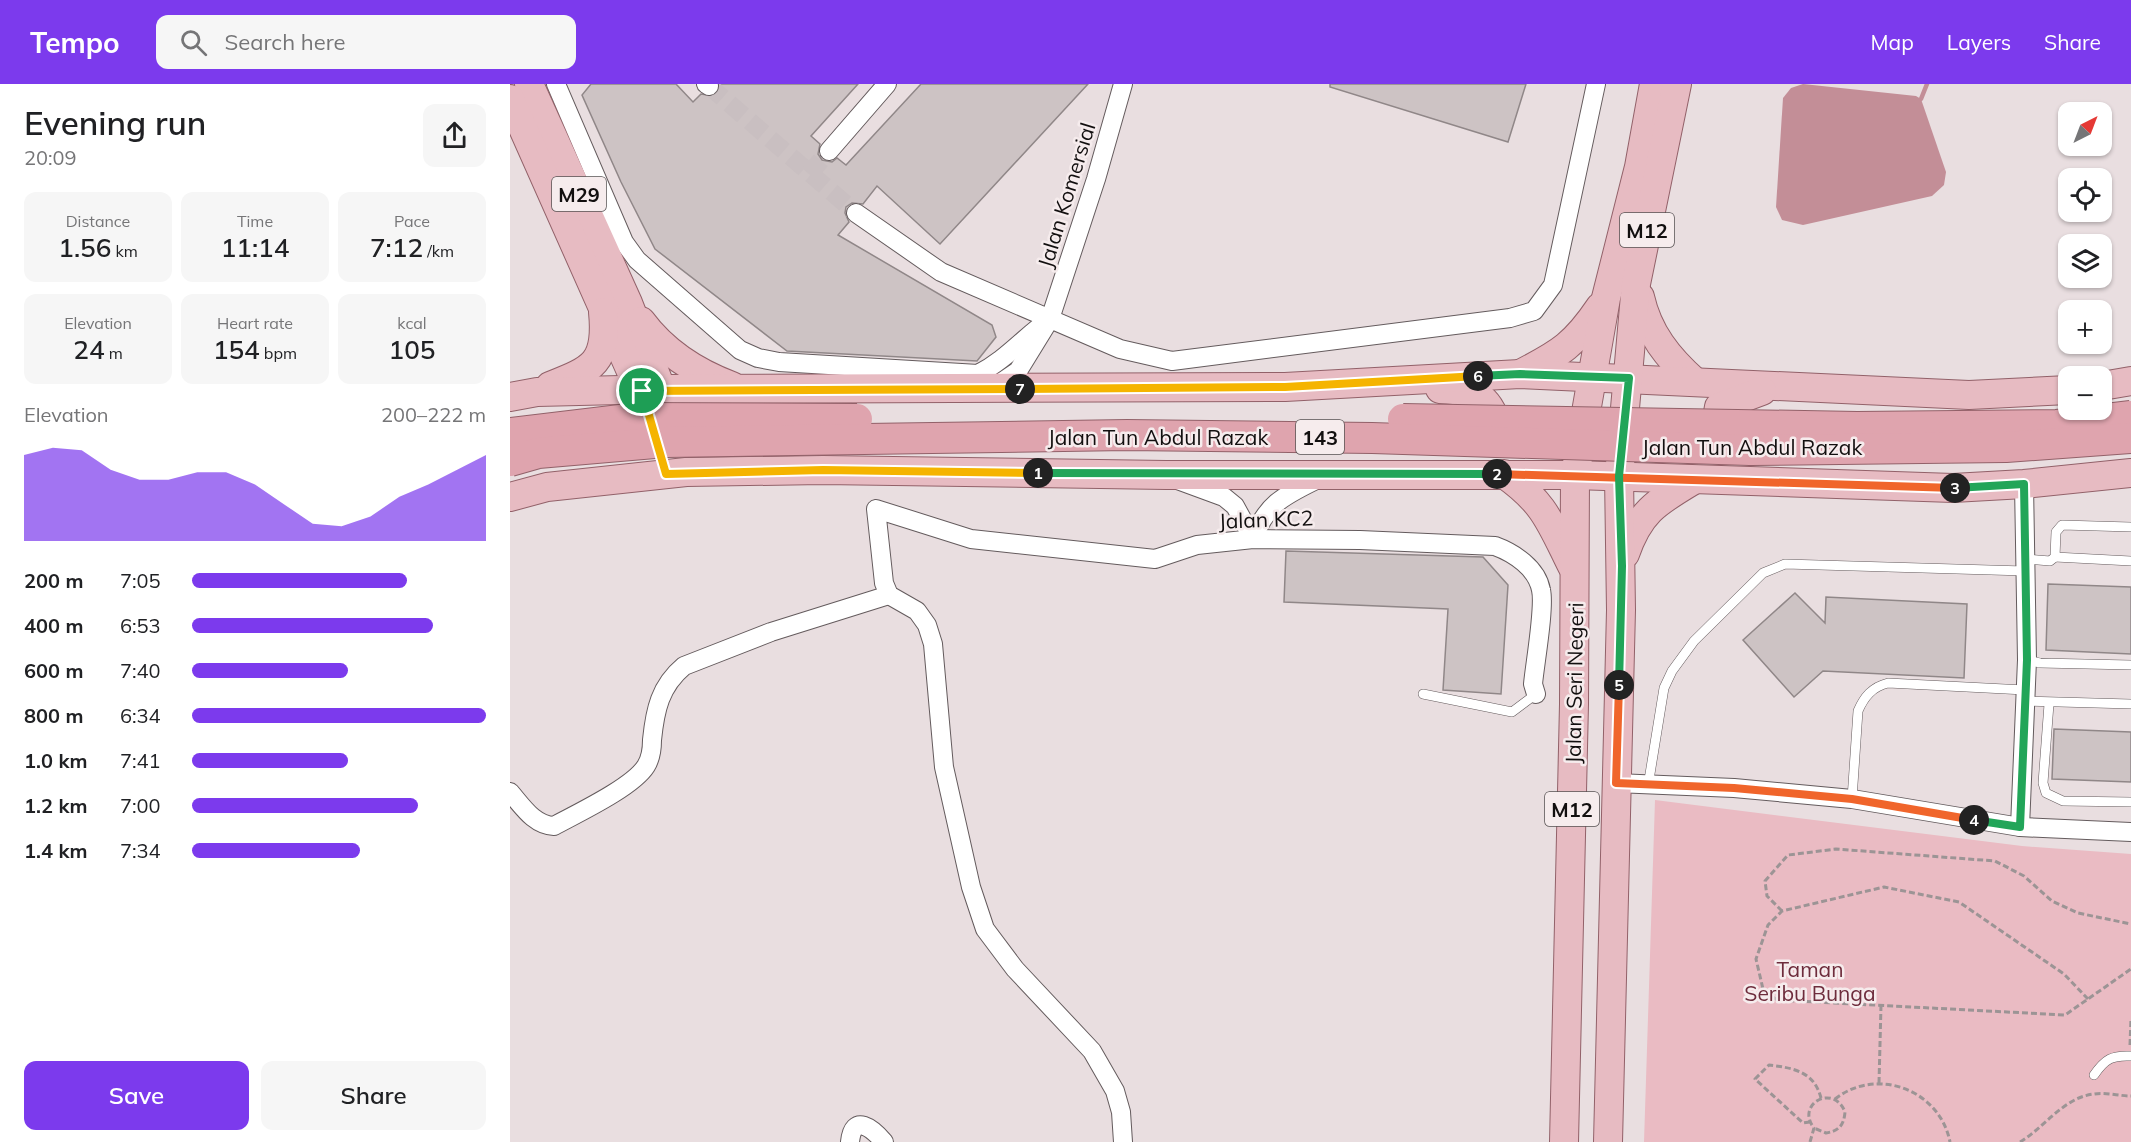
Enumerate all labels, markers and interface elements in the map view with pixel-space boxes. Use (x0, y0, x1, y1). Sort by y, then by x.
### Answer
search box (156, 15, 576, 69)
text: Tempo (30, 25, 120, 60)
icon: search (177, 26, 210, 59)
text: Search here (225, 28, 346, 56)
text: Map (1871, 29, 1914, 55)
text: Layers (1947, 29, 2011, 55)
text: Share (2044, 29, 2101, 55)
text: Evening run (24, 102, 206, 143)
north arrow (2058, 102, 2112, 156)
map controls (2058, 102, 2112, 420)
button: share (423, 104, 486, 167)
street label: Jalan Komersial (1032, 119, 1100, 271)
text: 20:09 (24, 145, 77, 170)
button: locate (2058, 168, 2112, 222)
road number: M29 (552, 177, 606, 211)
text: Distance (66, 211, 130, 231)
text: Time (237, 211, 273, 231)
text: Pace (394, 211, 430, 231)
road number: M12 (1620, 213, 1674, 247)
text: 1.56 (58, 231, 111, 264)
text: 11:14 (221, 231, 289, 264)
text: 7:12 (370, 231, 423, 264)
button: layers (2058, 234, 2112, 288)
text: km (111, 241, 138, 261)
text: /km (423, 241, 454, 261)
button: + (2058, 300, 2112, 354)
text: Elevation (64, 313, 132, 333)
text: Heart rate (217, 313, 293, 333)
text: kcal (397, 313, 427, 333)
text: 24 (73, 333, 104, 366)
text: 154 (213, 333, 260, 366)
text: 105 (389, 333, 435, 366)
text: m (104, 343, 123, 363)
text: bpm (260, 343, 297, 363)
pin: 6 (1463, 361, 1493, 391)
pin (616, 365, 667, 416)
text: 6 (1473, 366, 1483, 386)
button: − (2058, 366, 2112, 420)
icon: arrive (625, 374, 658, 407)
pin: 7 (1005, 374, 1035, 404)
text: 7 (1015, 379, 1025, 399)
text: Elevation (24, 402, 109, 427)
text: 200–222 m (381, 402, 486, 427)
road number: 143 (1296, 420, 1344, 454)
street label: Jalan Tun Abdul Razak (1048, 424, 1268, 450)
street label: Jalan Tun Abdul Razak (1642, 434, 1862, 460)
pin: 1 (1023, 458, 1053, 488)
pin: 2 (1482, 459, 1512, 489)
text: 1 (1033, 463, 1043, 483)
text: 2 (1492, 464, 1502, 484)
pin: 3 (1940, 473, 1970, 503)
text: 3 (1950, 478, 1960, 498)
street label: Jalan KC2 (1218, 504, 1314, 534)
text: 200 m (24, 568, 83, 593)
text: 7:05 (120, 568, 161, 593)
street label: Jalan Seri Negeri (1560, 602, 1588, 764)
text: 400 m (24, 613, 83, 638)
text: 6:53 (120, 613, 161, 638)
text: 600 m (24, 658, 83, 683)
text: 7:40 (120, 658, 161, 683)
pin: 5 (1604, 670, 1634, 700)
text: 5 (1614, 675, 1624, 695)
text: 800 m (24, 703, 83, 728)
text: 6:34 (120, 703, 161, 728)
text: 1.0 km (24, 748, 87, 773)
text: 7:41 (120, 748, 161, 773)
road number: M12 (1545, 792, 1599, 826)
text: 1.2 km (24, 793, 87, 818)
text: 7:00 (120, 793, 161, 818)
pin: 4 (1959, 805, 1989, 835)
text: 4 (1969, 810, 1979, 830)
text: 1.4 km (24, 838, 87, 863)
text: 7:34 (120, 838, 161, 863)
park label: Taman Seribu Bunga (1744, 956, 1876, 1006)
button: Save (24, 1061, 249, 1130)
button: Share (261, 1061, 486, 1130)

